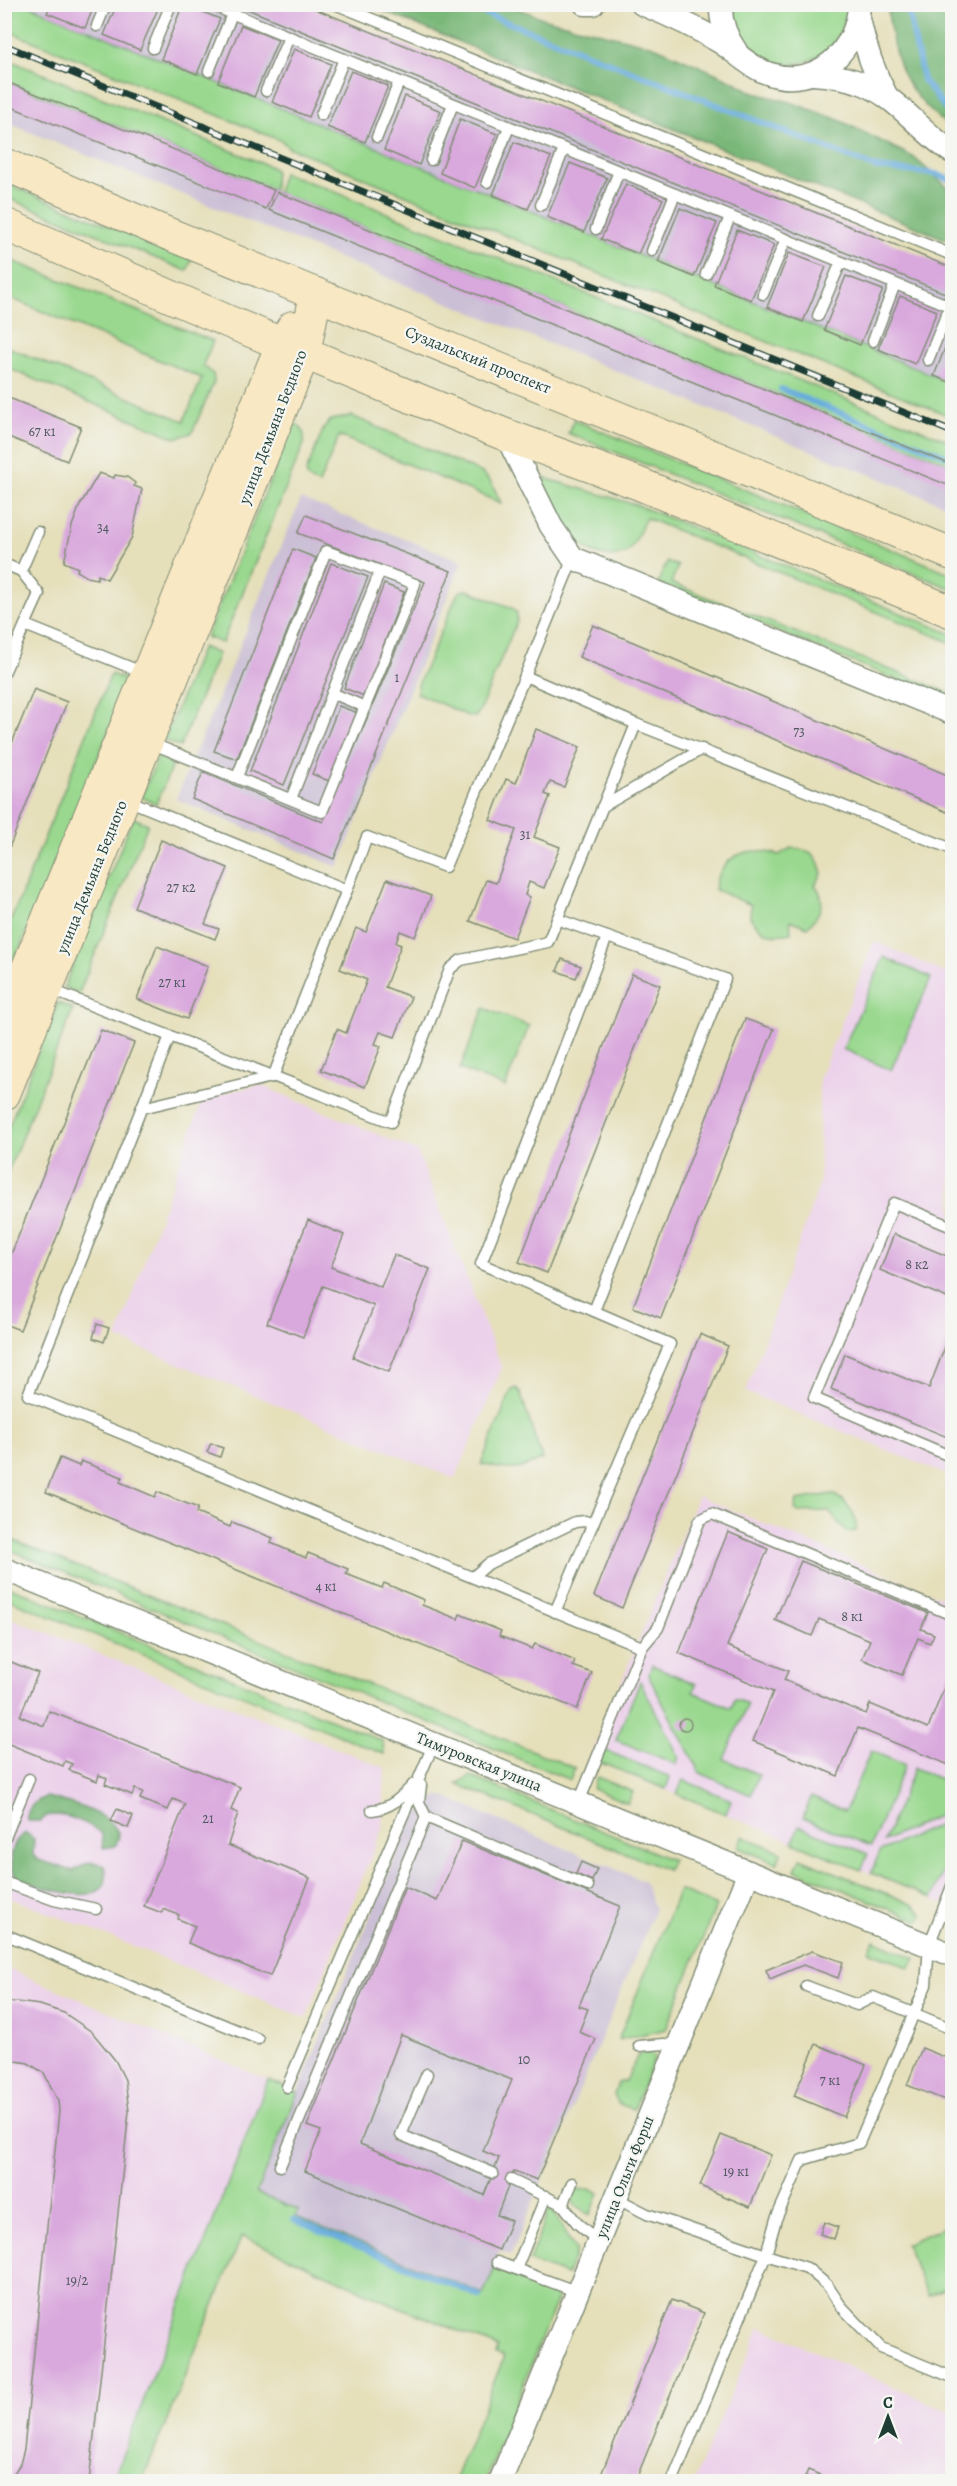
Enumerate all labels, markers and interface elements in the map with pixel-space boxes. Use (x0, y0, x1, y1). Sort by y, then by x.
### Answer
street label: Суздальский проспект (402, 321, 554, 399)
street label: улица Демьяна Бедного (233, 347, 313, 508)
house number: 67 к1 (28, 422, 56, 441)
house number: 34 (97, 518, 109, 537)
house number: 1 (395, 668, 400, 687)
house number: 73 (793, 722, 805, 741)
street label: улица Демьяна Бедного (51, 797, 133, 958)
house number: 31 (520, 825, 531, 844)
house number: 27 к2 (166, 878, 196, 897)
house number: 27 к1 (158, 973, 186, 992)
house number: 8 к2 (905, 1255, 929, 1274)
house number: 4 к1 (315, 1577, 337, 1596)
house number: 8 к1 (841, 1607, 863, 1626)
street label: Тимуровская улица (413, 1727, 546, 1797)
house number: 21 (202, 1809, 214, 1828)
house number: 10 (518, 2050, 530, 2069)
house number: 7 к1 (820, 2071, 841, 2090)
street label: улица Ольги Форш (590, 2113, 660, 2242)
house number: 19 к1 (723, 2162, 749, 2181)
house number: 19/2 (66, 2271, 89, 2290)
north arrow (858, 2387, 918, 2447)
text: С (883, 2392, 893, 2414)

